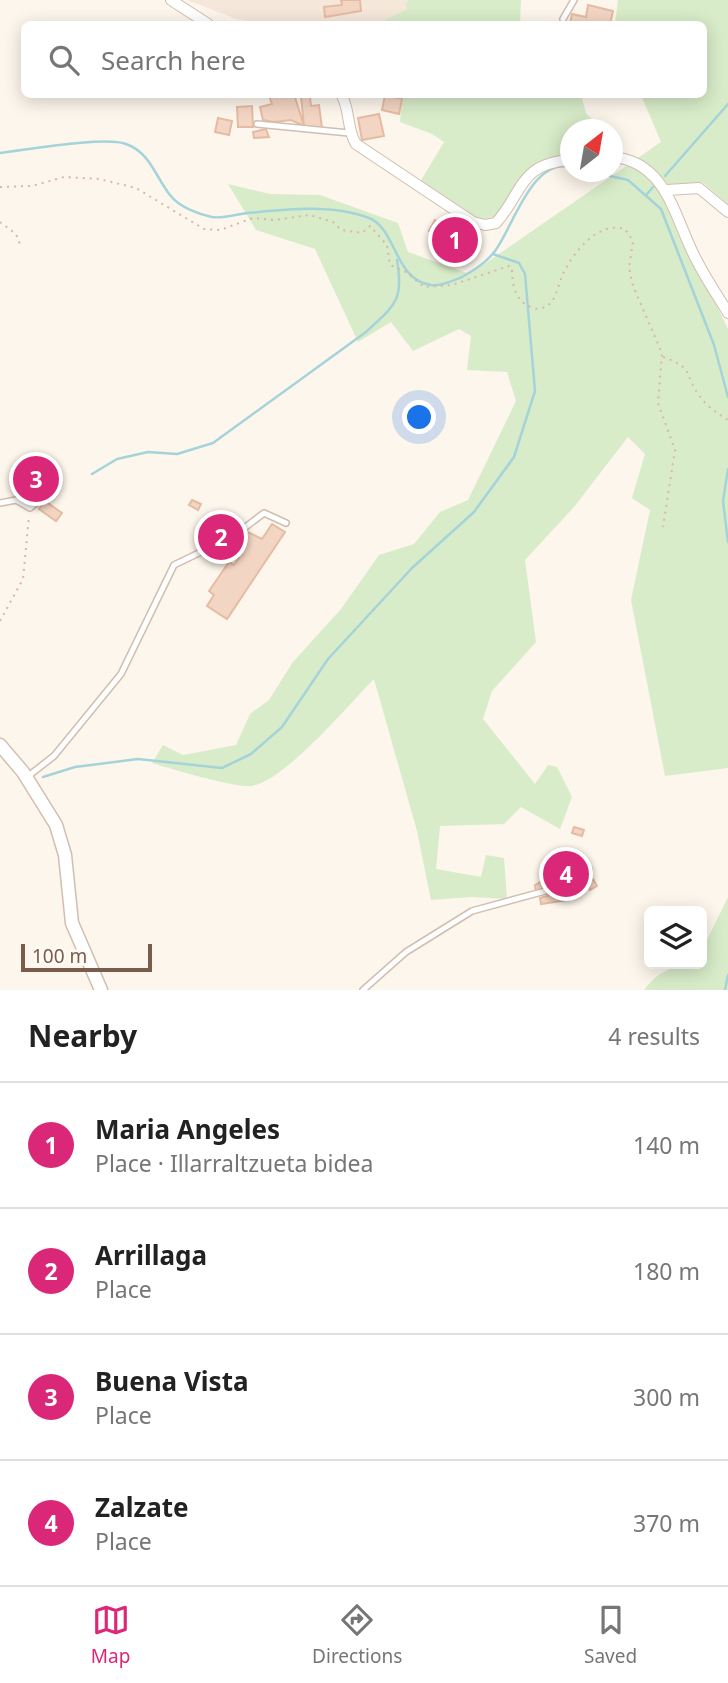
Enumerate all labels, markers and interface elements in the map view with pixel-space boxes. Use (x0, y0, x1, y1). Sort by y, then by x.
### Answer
search box (21, 21, 707, 98)
icon: search (45, 41, 83, 79)
text: Search here (101, 42, 246, 78)
north arrow (560, 119, 623, 182)
pin: 1 (432, 214, 478, 266)
your location (402, 400, 436, 434)
pin: 3 (13, 453, 59, 505)
pin: 2 (198, 511, 244, 563)
pin: 4 (543, 848, 589, 900)
map controls (644, 906, 707, 969)
button: layers (644, 906, 707, 969)
scale bar (21, 941, 152, 973)
text: 100 m (32, 943, 87, 969)
text: Nearby (28, 1015, 137, 1056)
text: 4 results (608, 1020, 700, 1052)
text: Maria Angeles (95, 1111, 280, 1147)
text: 1 (44, 1129, 58, 1161)
text: 140 m (633, 1129, 700, 1161)
text: Place · Illarraltzueta bidea (95, 1147, 373, 1179)
text: Arrillaga (95, 1237, 207, 1273)
text: 2 (44, 1255, 58, 1287)
text: 180 m (633, 1255, 700, 1287)
text: Place (95, 1273, 152, 1305)
text: Buena Vista (95, 1363, 249, 1399)
text: 3 (44, 1381, 58, 1413)
text: 300 m (633, 1381, 700, 1413)
text: Place (95, 1399, 152, 1431)
text: Zalzate (95, 1489, 189, 1525)
text: 4 (44, 1507, 58, 1539)
text: 370 m (633, 1507, 700, 1539)
text: Place (95, 1525, 152, 1557)
tab: Map (91, 1601, 130, 1669)
tab: Directions (312, 1601, 402, 1669)
tab: Saved (584, 1601, 637, 1669)

